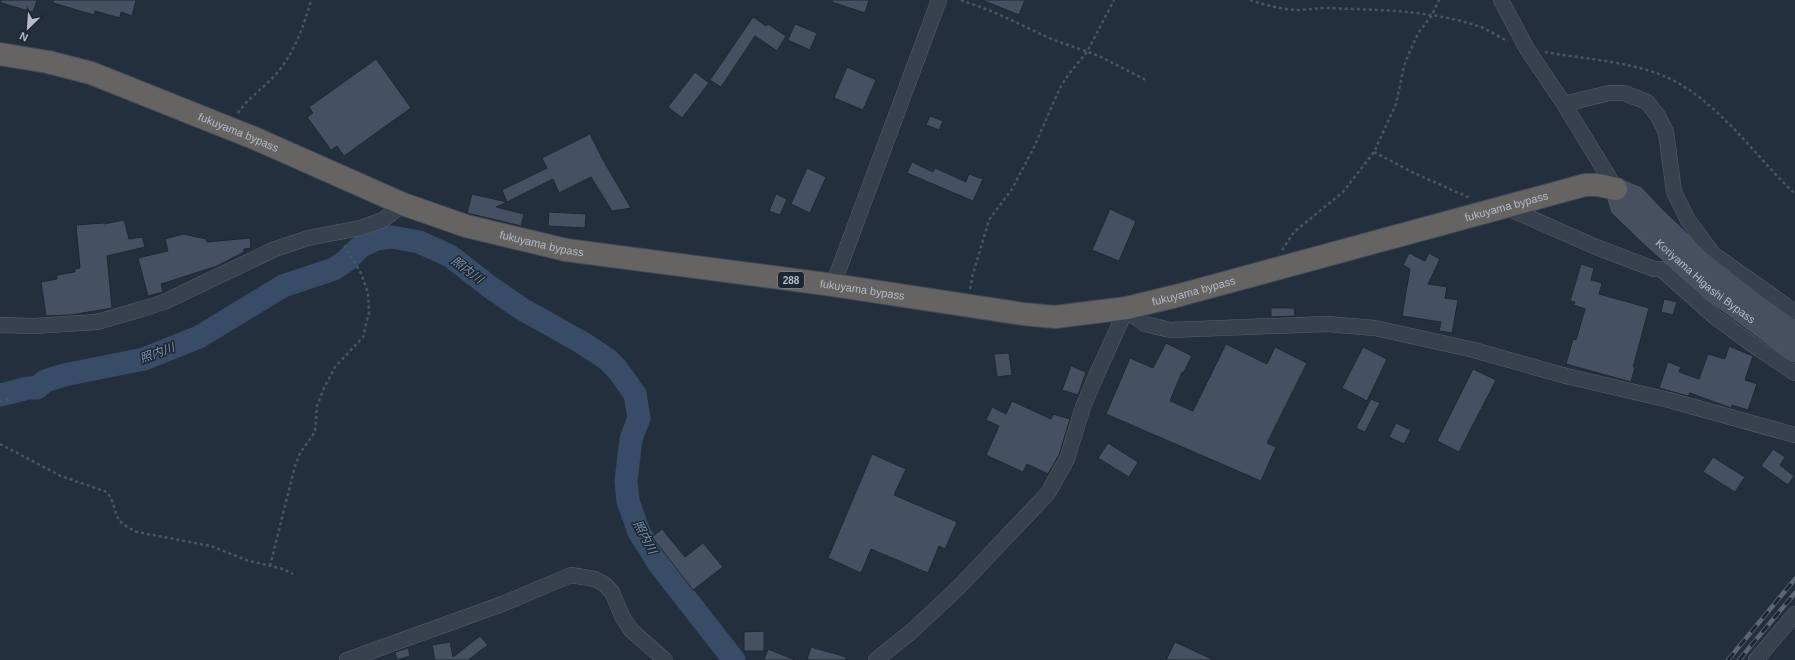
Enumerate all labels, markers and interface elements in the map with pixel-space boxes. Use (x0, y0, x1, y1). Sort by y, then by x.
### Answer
north arrow (8, 8, 48, 48)
text: N (18, 30, 30, 44)
street label: fukuyama bypass (197, 110, 281, 154)
street label: fukuyama bypass (1463, 189, 1550, 223)
street label: fukuyama bypass (499, 228, 585, 258)
street label: Koriyama Higashi Bypass (1654, 236, 1758, 326)
water label: 照内川 (448, 254, 487, 288)
road number: 288 (778, 272, 804, 288)
street label: fukuyama bypass (1151, 274, 1237, 308)
street label: fukuyama bypass (819, 277, 906, 302)
water label: 照内川 (138, 340, 178, 366)
water label: 照内川 (630, 518, 661, 558)

